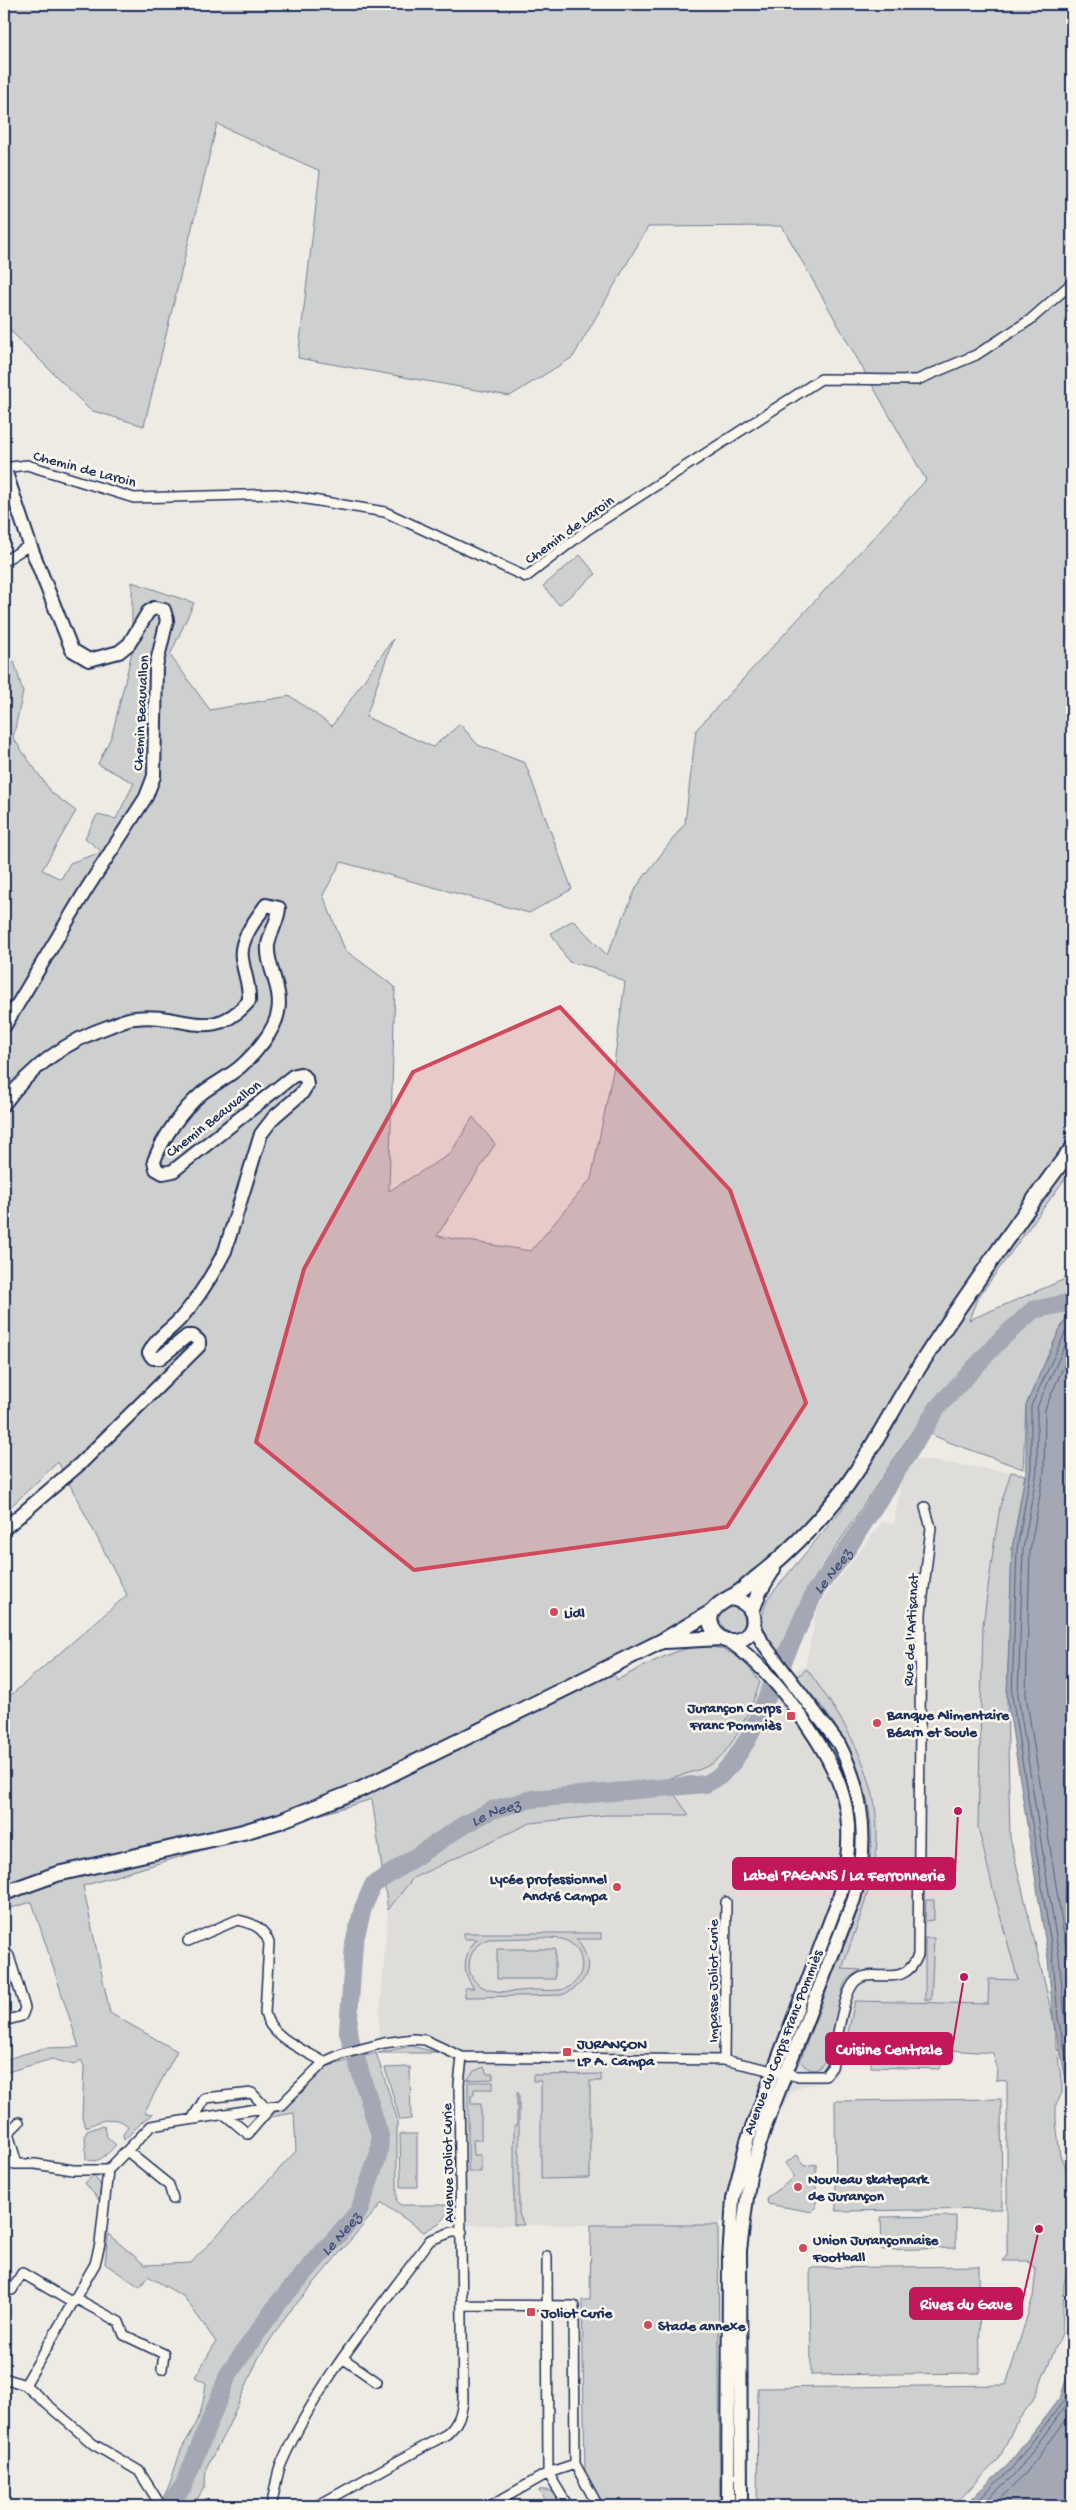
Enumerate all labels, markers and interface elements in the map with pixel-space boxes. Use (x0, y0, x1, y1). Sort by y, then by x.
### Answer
street label: Chemin de Laroin (31, 448, 138, 492)
street label: Chemin de Laroin (522, 492, 618, 569)
street label: Chemin Beauvallon (130, 655, 154, 771)
street label: Chemin Beauvallon (163, 1077, 265, 1162)
water label: Le Neez (810, 1546, 858, 1599)
street label: Rue de l'Artisanat (900, 1572, 924, 1687)
place label: Lidl (564, 1605, 586, 1623)
marker: Lidl (548, 1606, 560, 1618)
place label: Jurançon Corps Franc Pommiès (687, 1700, 782, 1735)
place label: Banque Alimentaire Béarn et Soule (886, 1707, 1010, 1742)
marker: Jurançon Corps Franc Pommiès (785, 1710, 797, 1722)
marker: Banque Alimentaire Béarn et Soule (871, 1717, 883, 1729)
water label: Le Neez (468, 1796, 524, 1832)
callout: Label PAGANS / La Ferronnerie (733, 1858, 955, 1889)
text: Label PAGANS / La Ferronnerie (743, 1868, 945, 1887)
place label: Lycée professionnel André Campa (490, 1871, 608, 1906)
marker: Lycée professionnel André Campa (611, 1881, 623, 1893)
street label: Impasse Joliot Curie (705, 1919, 723, 2043)
street label: Avenue du Corps Franc Pommiès (740, 1947, 828, 2138)
callout: Cuisine Centrale (826, 2033, 952, 2064)
place label: JURANÇON LP A. Campa (576, 2036, 655, 2071)
text: Cuisine Centrale (835, 2042, 943, 2061)
marker: JURANÇON LP A. Campa (561, 2046, 573, 2058)
street label: Avenue Joliot Curie (439, 2103, 459, 2223)
place label: Nouveau skatepark de Jurançon (808, 2171, 930, 2206)
marker: Nouveau skatepark de Jurançon (792, 2181, 804, 2193)
water label: Le Neez (318, 2209, 367, 2261)
place label: Union Jurançonnaise Football (812, 2232, 939, 2267)
marker: Union Jurançonnaise Football (797, 2242, 809, 2254)
callout: Rives du Gave (910, 2288, 1022, 2319)
text: Rives du Gave (919, 2297, 1013, 2316)
place label: Joliot Curie (540, 2305, 613, 2323)
marker: Joliot Curie (525, 2306, 537, 2318)
place label: Stade annexe (658, 2318, 747, 2336)
marker: Stade annexe (642, 2319, 654, 2331)

